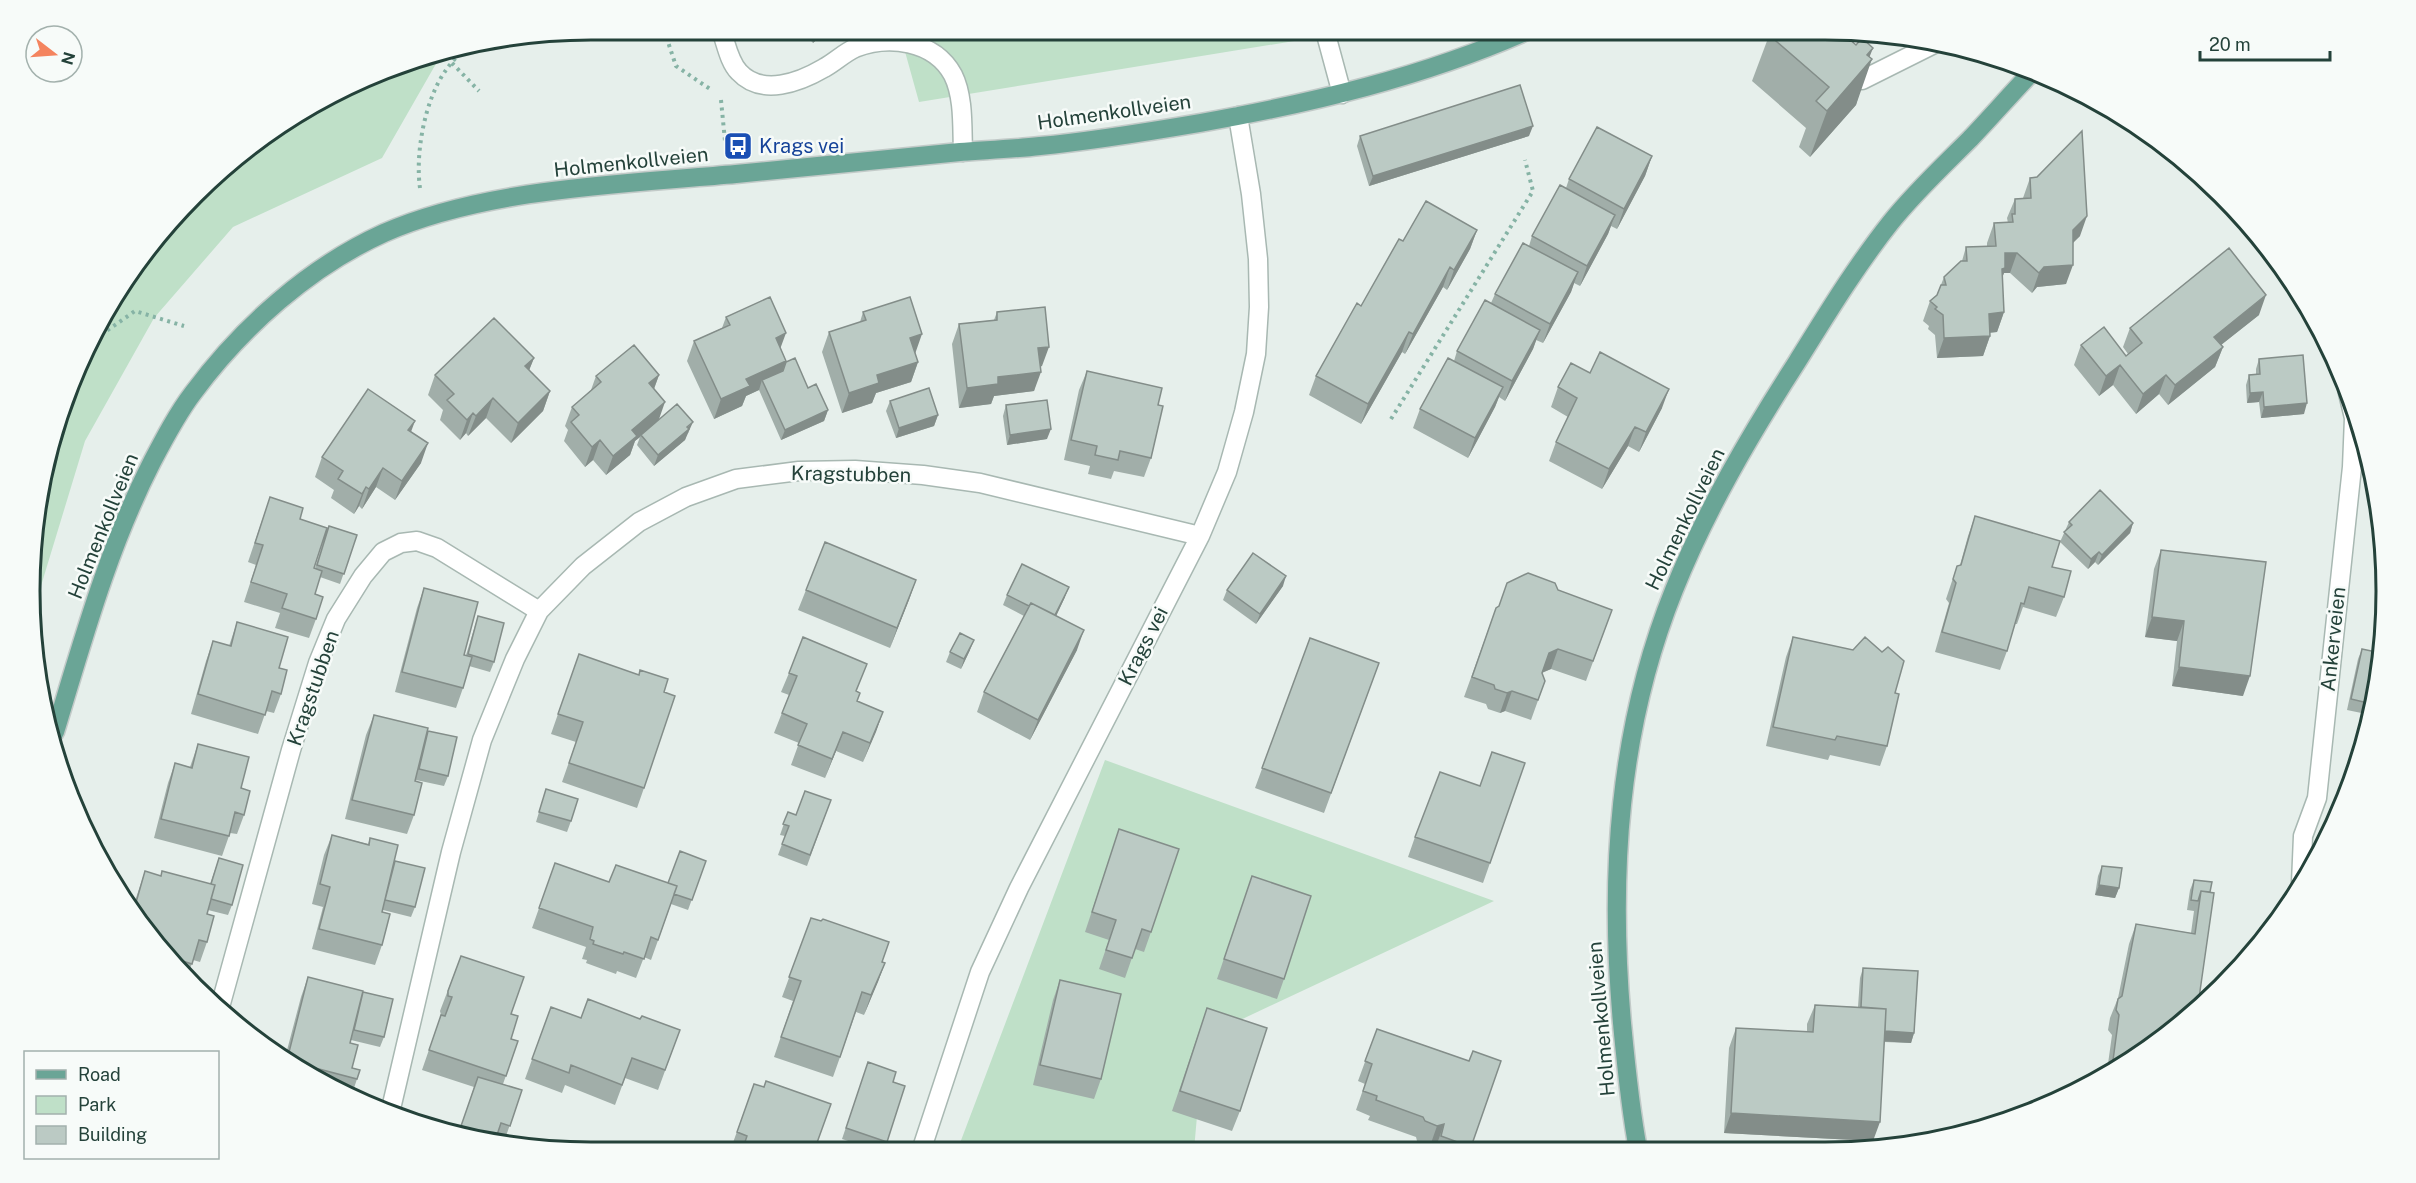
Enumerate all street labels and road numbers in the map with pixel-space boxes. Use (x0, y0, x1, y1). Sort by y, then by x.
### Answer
street label: Holmenkollveien (1036, 89, 1192, 135)
street label: Holmenkollveien (553, 142, 709, 182)
street label: Holmenkollveien (1640, 444, 1730, 594)
street label: Holmenkollveien (63, 450, 143, 602)
street label: Kragstubben (791, 461, 911, 487)
street label: Ankerveien (2316, 586, 2350, 692)
street label: Krags vei (1113, 603, 1173, 689)
street label: Kragstubben (282, 627, 344, 749)
street label: Holmenkollveien (1582, 941, 1620, 1097)

